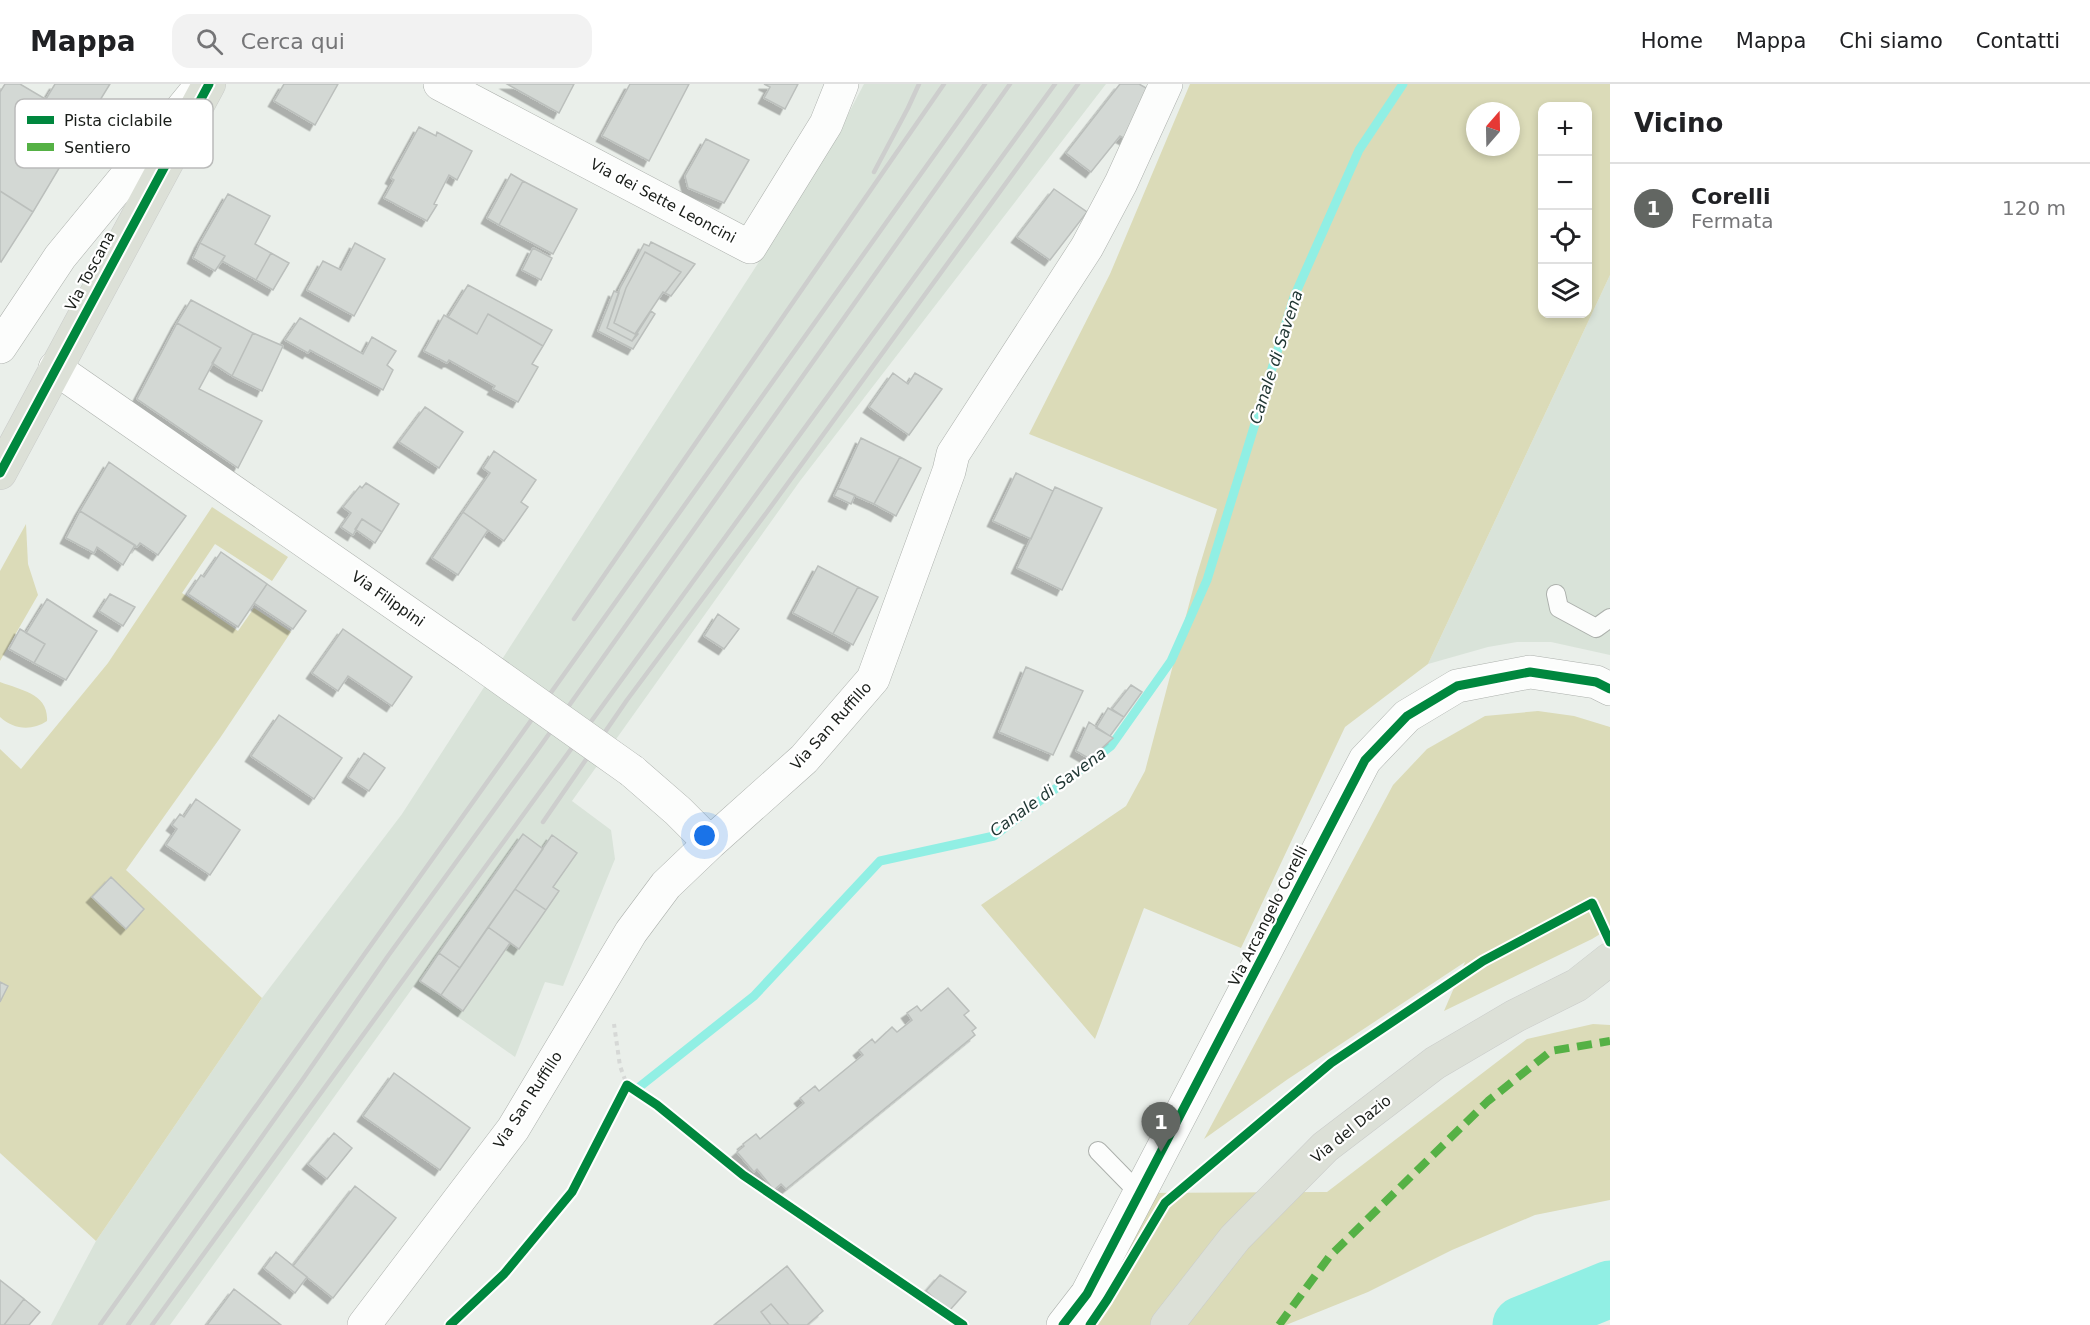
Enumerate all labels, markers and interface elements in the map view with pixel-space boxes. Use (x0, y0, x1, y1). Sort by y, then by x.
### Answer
search box (172, 14, 592, 68)
text: Mappa (30, 25, 136, 58)
icon: search (193, 25, 226, 58)
text: Cerca qui (241, 29, 345, 54)
text: Home (1641, 29, 1703, 53)
text: Mappa (1736, 29, 1806, 53)
text: Chi siamo (1839, 29, 1943, 53)
text: Contatti (1976, 29, 2060, 53)
legend (15, 99, 213, 168)
north arrow (1466, 102, 1520, 156)
map controls (1538, 102, 1592, 318)
button: + (1538, 102, 1592, 156)
text: Vicino (1634, 108, 1723, 138)
text: Pista ciclabile (64, 111, 172, 130)
text: Sentiero (64, 138, 131, 157)
street label: Via dei Sette Leoncini (587, 155, 739, 247)
button: − (1538, 156, 1592, 210)
text: Corelli (1691, 184, 1771, 209)
text: 1 (1647, 196, 1660, 220)
text: 120 m (2002, 196, 2066, 220)
text: Fermata (1691, 209, 1773, 233)
button: locate (1538, 210, 1592, 264)
street label: Via Toscana (61, 228, 119, 314)
button: layers (1538, 264, 1592, 318)
water label: Canale di Savena (1245, 288, 1307, 426)
street label: Via Filippini (348, 567, 428, 631)
street label: Via San Ruffillo (787, 678, 875, 774)
water label: Canale di Savena (986, 743, 1110, 841)
your location (690, 821, 719, 850)
street label: Via Arcangelo Corelli (1225, 843, 1311, 989)
street label: Via San Ruffillo (490, 1048, 566, 1152)
street label: Via del Dazio (1307, 1091, 1395, 1167)
pin: 1 (1142, 1102, 1180, 1152)

